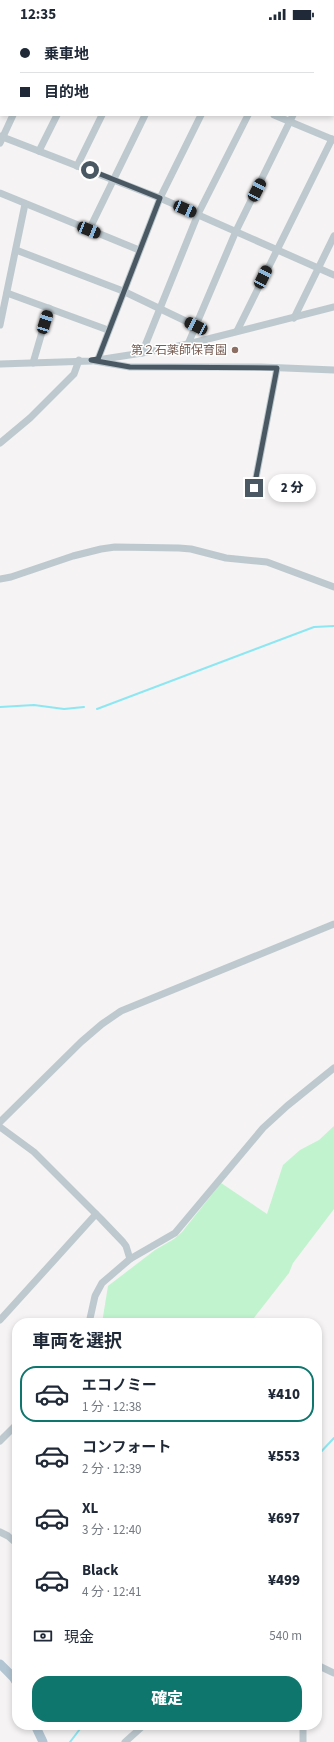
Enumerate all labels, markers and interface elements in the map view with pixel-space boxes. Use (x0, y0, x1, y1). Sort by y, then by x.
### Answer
text: 12:35 (20, 4, 56, 25)
text: 乗車地 (44, 44, 89, 65)
text: 目的地 (44, 82, 89, 103)
route start (81, 161, 99, 179)
car (246, 177, 268, 203)
car (172, 199, 198, 219)
car (76, 220, 102, 240)
car (252, 264, 274, 290)
car (36, 309, 54, 335)
car (183, 315, 209, 337)
place label: 第２石薬師保育園 (131, 342, 227, 359)
marker: 第２石薬師保育園 (230, 345, 240, 355)
callout: 2 分 (268, 474, 316, 502)
route end (245, 479, 263, 497)
text: 2 分 (281, 479, 303, 497)
text: 車両を選択 (32, 1329, 122, 1354)
text: エコノミー (82, 1375, 157, 1396)
icon: car (34, 1376, 70, 1412)
text: ¥410 (268, 1384, 300, 1405)
text: 1 分 · 12:38 (82, 1398, 142, 1416)
text: コンフォート (82, 1437, 172, 1458)
icon: car (34, 1438, 70, 1474)
text: ¥553 (268, 1446, 300, 1467)
text: 2 分 · 12:39 (82, 1460, 142, 1478)
text: XL (82, 1498, 98, 1519)
icon: car (34, 1500, 70, 1536)
text: ¥697 (268, 1508, 300, 1529)
text: 3 分 · 12:40 (82, 1521, 142, 1539)
text: Black (82, 1560, 119, 1581)
icon: car (34, 1562, 70, 1598)
text: ¥499 (268, 1570, 300, 1591)
text: 4 分 · 12:41 (82, 1583, 142, 1601)
icon: cash (32, 1625, 54, 1647)
text: 現金 (64, 1627, 94, 1648)
text: 540 m (269, 1627, 302, 1645)
button: 確定 (32, 1676, 302, 1722)

